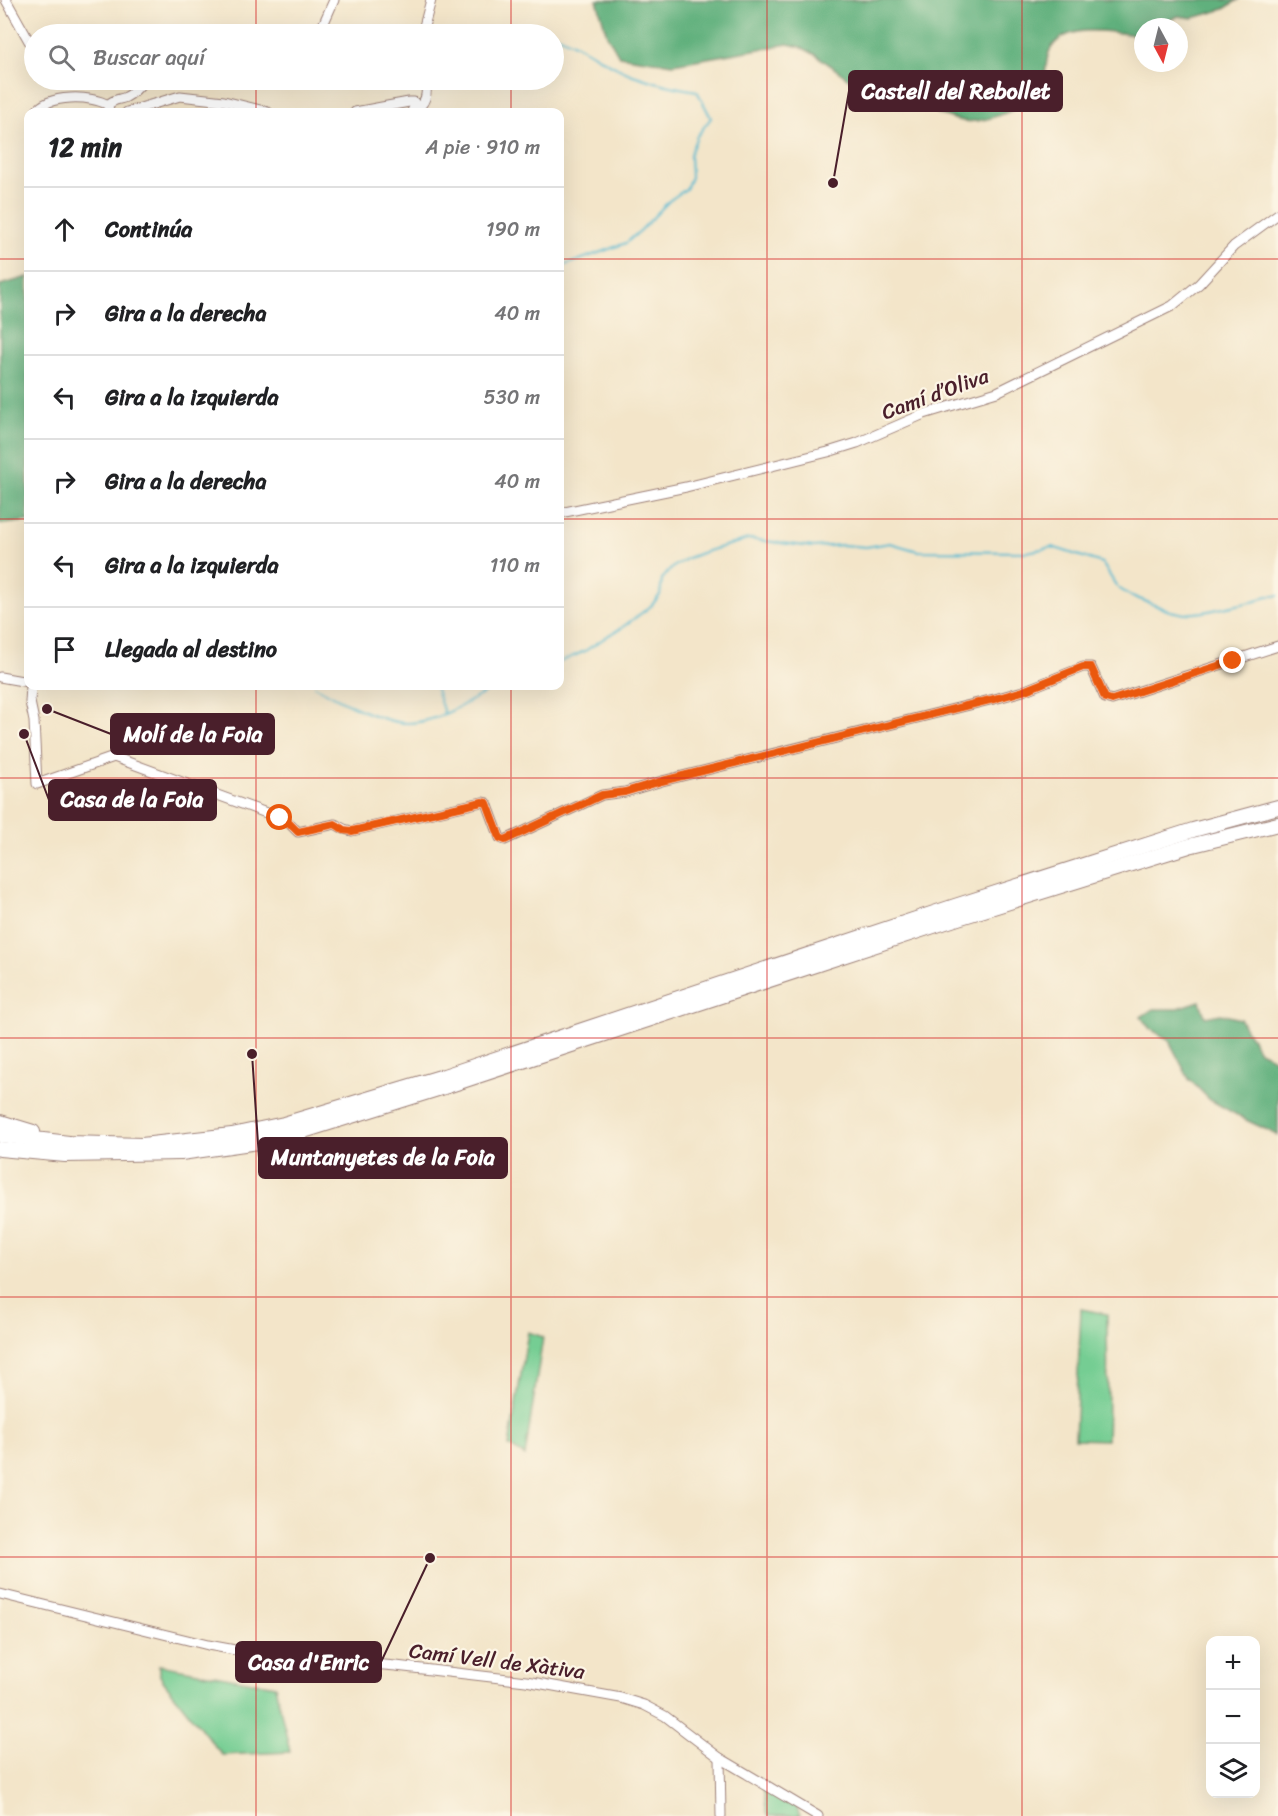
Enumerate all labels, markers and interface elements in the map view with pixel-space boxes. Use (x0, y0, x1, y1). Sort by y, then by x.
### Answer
north arrow (1134, 18, 1188, 72)
search box (24, 24, 564, 90)
text: Buscar aquí (93, 38, 205, 77)
icon: search (45, 41, 78, 74)
callout: Castell del Rebollet (849, 71, 1062, 111)
text: Castell del Rebollet (861, 72, 1051, 111)
text: 12 min (48, 124, 122, 170)
text: A pie · 910 m (426, 130, 540, 165)
text: Continúa (105, 210, 192, 249)
text: 190 m (486, 212, 540, 247)
icon: ahead (48, 213, 81, 246)
text: Gira a la derecha (105, 294, 266, 333)
text: 40 m (494, 296, 540, 331)
icon: right (48, 297, 81, 330)
street label: Camí d’Oliva (876, 357, 995, 431)
text: Gira a la izquierda (105, 378, 278, 417)
text: 530 m (484, 380, 540, 415)
icon: left (48, 381, 81, 414)
text: Gira a la derecha (105, 462, 266, 501)
text: 40 m (494, 464, 540, 499)
icon: right (48, 465, 81, 498)
text: Gira a la izquierda (105, 546, 278, 585)
text: 110 m (490, 548, 540, 583)
icon: left (48, 549, 81, 582)
text: Llegada al destino (105, 630, 277, 669)
icon: arrive (48, 633, 81, 666)
route end (1219, 647, 1245, 673)
callout: Molí de la Foia (111, 714, 274, 754)
text: Molí de la Foia (122, 715, 264, 754)
callout: Casa de la Foia (49, 780, 216, 820)
text: Casa de la Foia (60, 780, 203, 819)
route start (266, 804, 292, 830)
callout: Muntanyetes de la Foia (259, 1138, 507, 1178)
text: Muntanyetes de la Foia (270, 1138, 496, 1177)
street label: Camí Vell de Xàtiva (407, 1631, 587, 1691)
map controls (1206, 1636, 1260, 1798)
button: + (1206, 1636, 1260, 1690)
callout: Casa d'Enric (236, 1642, 381, 1682)
text: Casa d'Enric (247, 1643, 370, 1682)
button: − (1206, 1690, 1260, 1744)
button: layers (1206, 1744, 1260, 1798)

